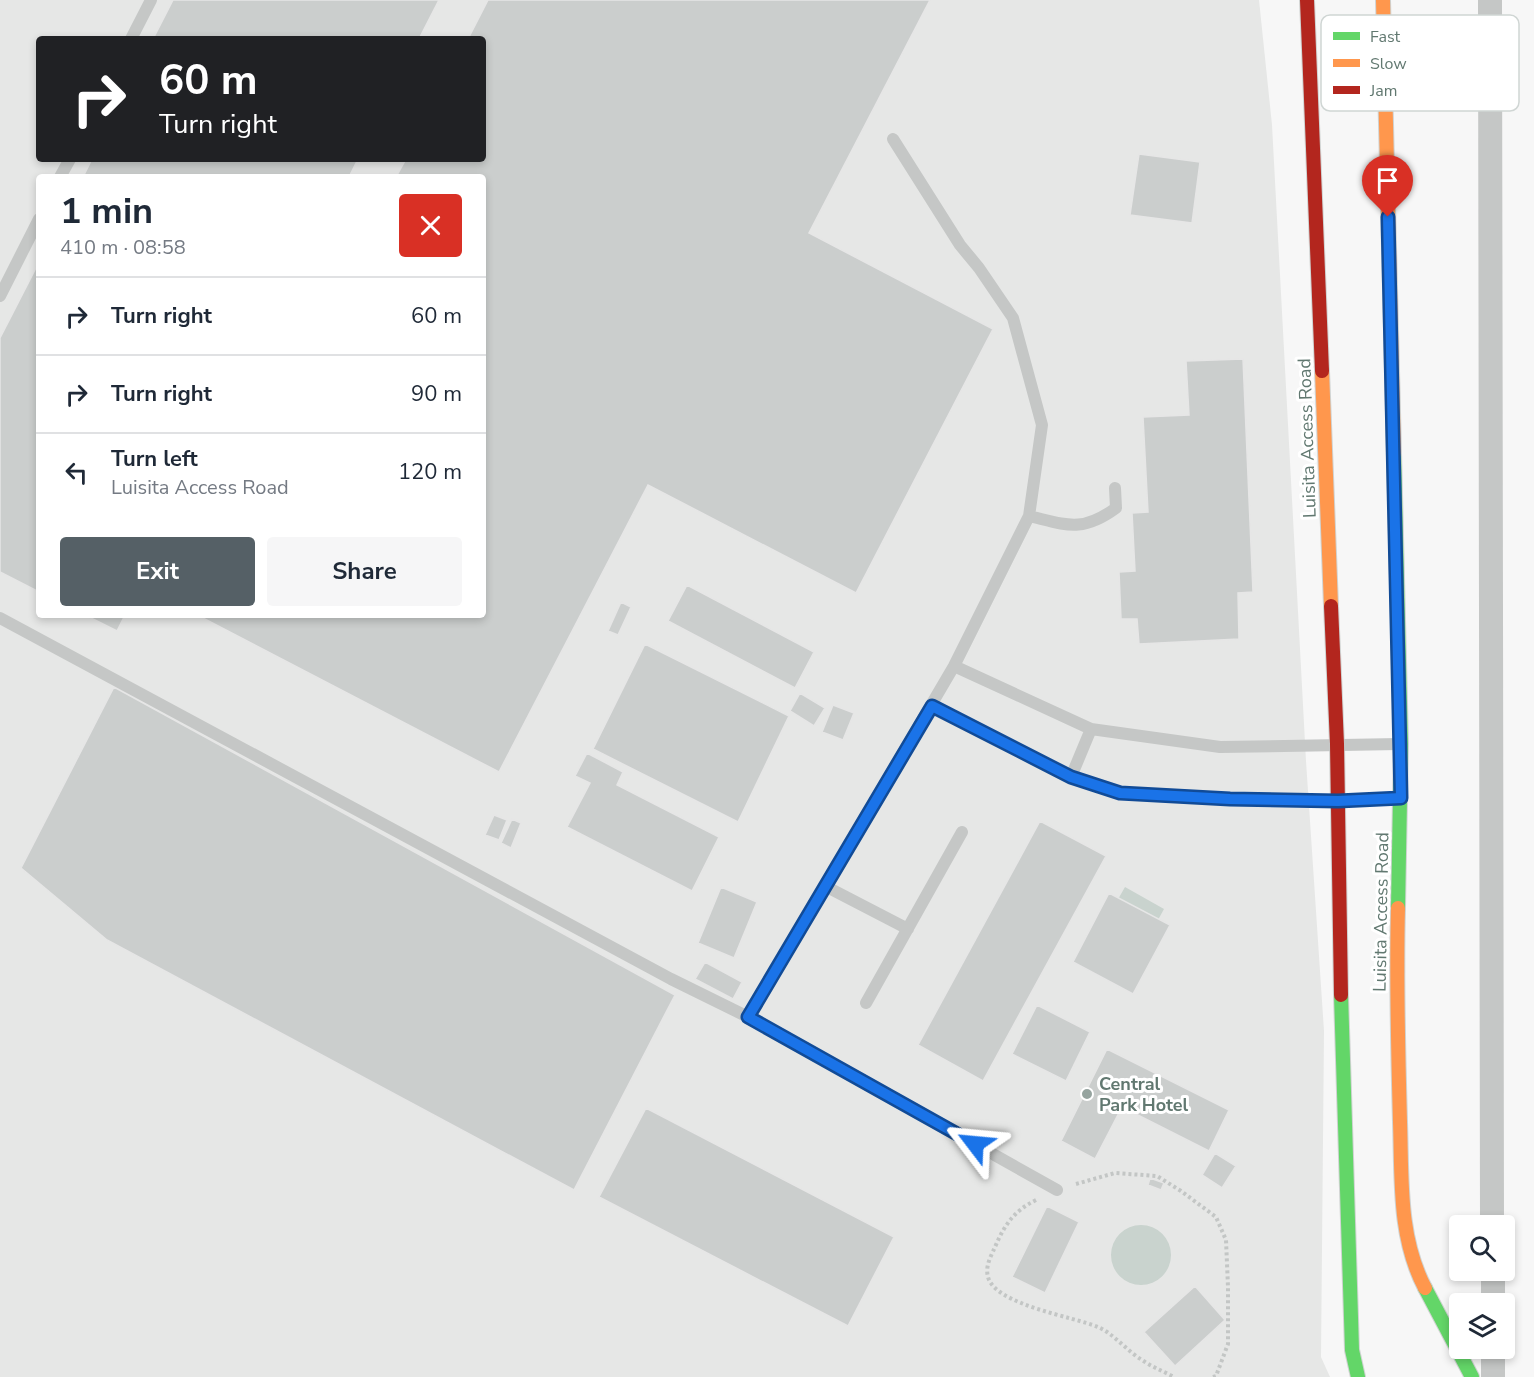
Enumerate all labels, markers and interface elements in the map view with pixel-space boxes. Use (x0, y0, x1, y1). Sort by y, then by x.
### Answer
legend (1321, 15, 1519, 111)
text: Fast (1370, 26, 1401, 48)
text: 60 m (159, 52, 258, 109)
text: Slow (1370, 53, 1407, 75)
icon: right (60, 60, 138, 138)
text: Jam (1369, 80, 1397, 102)
text: Turn right (159, 106, 277, 143)
pin (1362, 155, 1413, 217)
icon: arrive (1371, 164, 1404, 197)
text: 1 min (60, 187, 153, 236)
button: close (399, 194, 462, 257)
text: 410 m · 08:58 (60, 234, 186, 261)
icon: right (60, 300, 93, 333)
text: Turn right (111, 301, 212, 331)
text: 60 m (411, 301, 462, 331)
street label: Luisita Access Road (1292, 358, 1322, 518)
icon: right (60, 378, 93, 411)
text: Turn right (111, 379, 212, 409)
text: 90 m (411, 379, 462, 409)
text: Turn left (111, 444, 198, 474)
icon: left (60, 456, 93, 489)
text: 120 m (398, 457, 462, 487)
text: Luisita Access Road (111, 474, 289, 501)
button: Exit (60, 537, 255, 606)
button: Share (267, 537, 462, 606)
street label: Luisita Access Road (1368, 832, 1394, 992)
place label: Central Park Hotel (1099, 1072, 1189, 1117)
marker: Central Park Hotel (1080, 1087, 1094, 1101)
position arrow (943, 1112, 1007, 1176)
map controls (1449, 1215, 1515, 1359)
button: search (1449, 1215, 1515, 1281)
button: layers (1449, 1293, 1515, 1359)

